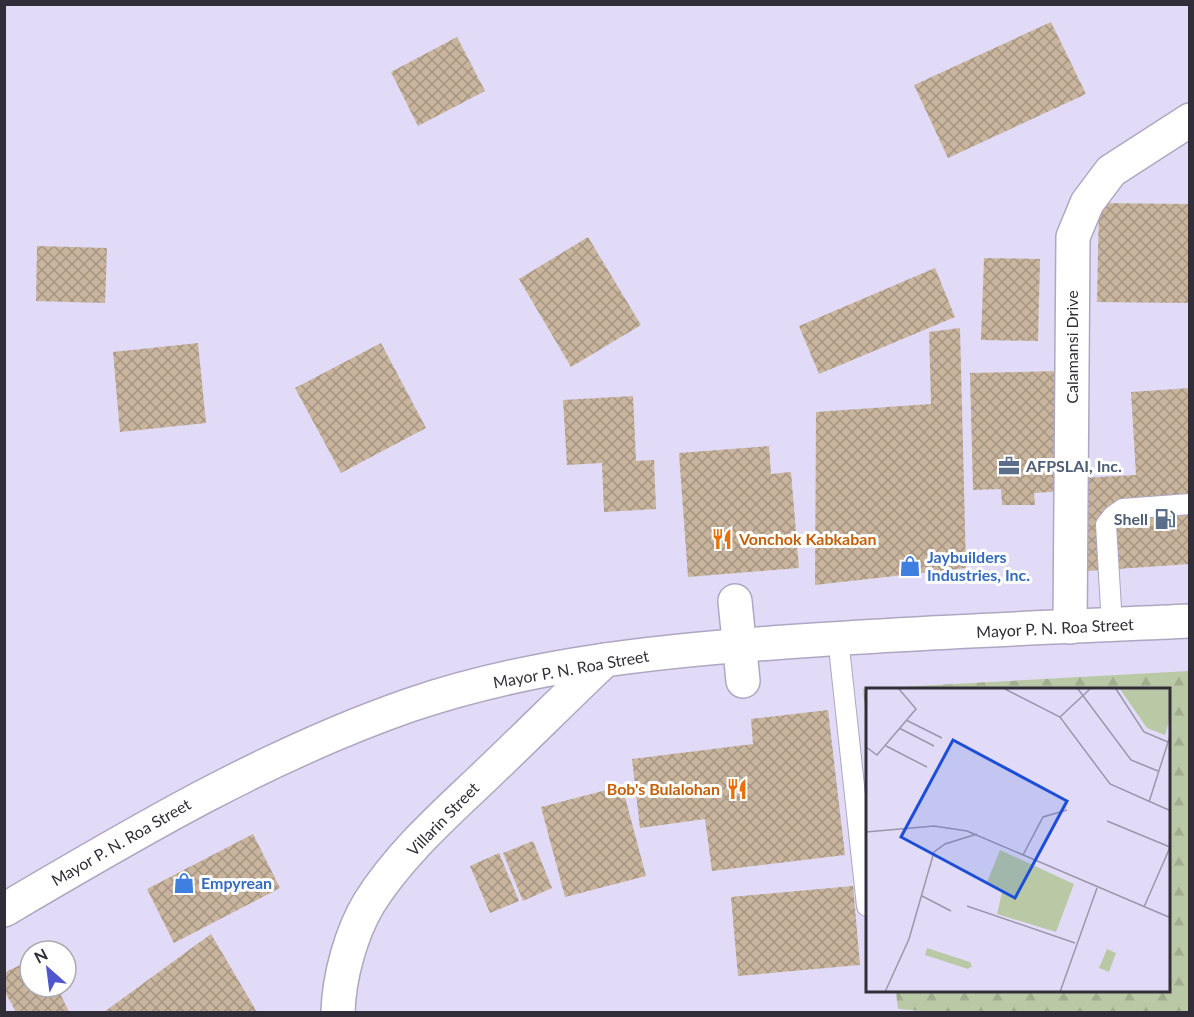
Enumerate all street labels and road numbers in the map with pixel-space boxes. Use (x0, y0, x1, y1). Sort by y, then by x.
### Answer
street label: Calamansi Drive (1062, 290, 1081, 404)
street label: Mayor P. N. Roa Street (976, 614, 1135, 641)
street label: Mayor P. N. Roa Street (492, 645, 650, 692)
street label: Villarin Street (403, 778, 483, 859)
street label: Mayor P. N. Roa Street (48, 794, 194, 889)

